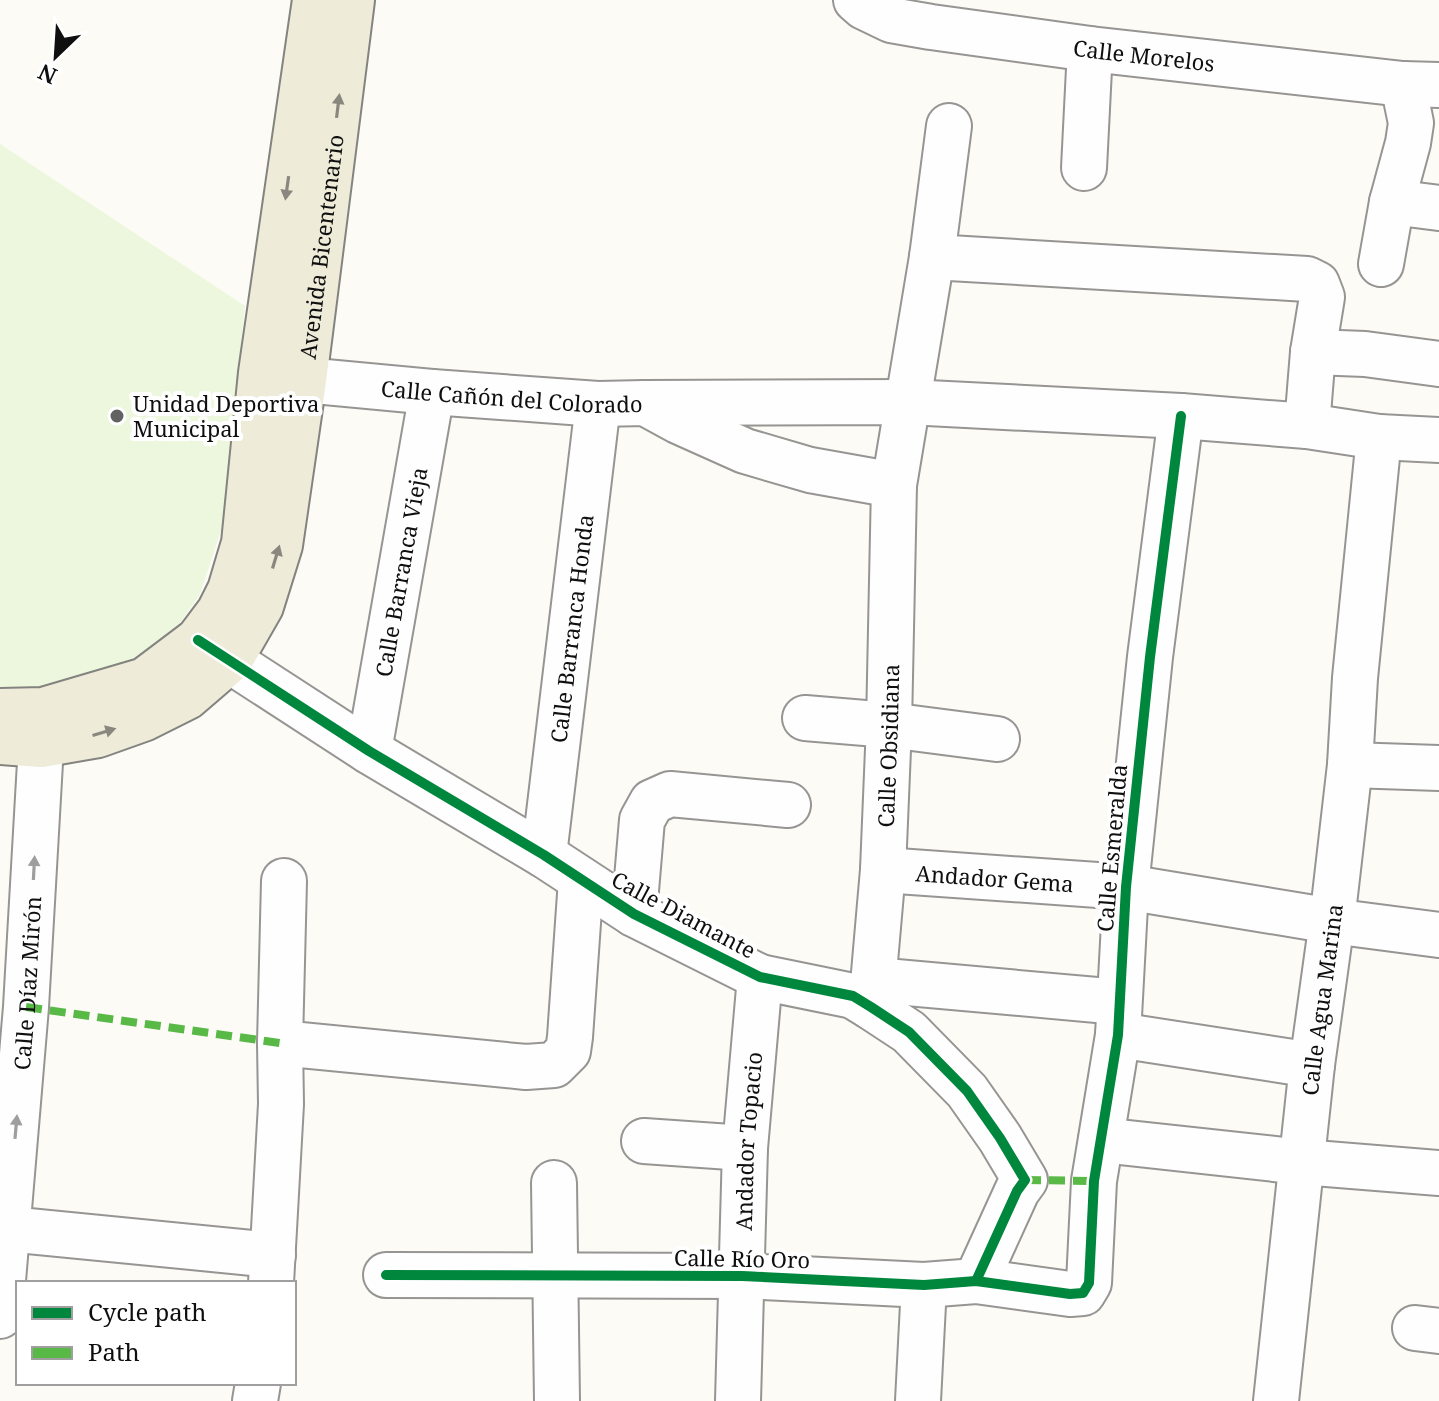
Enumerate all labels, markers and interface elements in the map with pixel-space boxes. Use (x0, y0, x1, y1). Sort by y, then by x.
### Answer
north arrow (16, 16, 96, 96)
street label: Calle Morelos (1071, 32, 1216, 78)
text: N (33, 58, 61, 92)
one-way arrow (332, 93, 345, 118)
street label: Avenida Bicentenario (292, 133, 350, 361)
one-way arrow (280, 176, 293, 201)
street label: Calle Cañón del Colorado (380, 372, 643, 419)
place label: Unidad Deportiva Municipal (133, 388, 319, 443)
marker: Unidad Deportiva Municipal (108, 407, 126, 425)
street label: Calle Barranca Vieja (367, 465, 434, 679)
street label: Calle Barranca Honda (543, 513, 600, 745)
one-way arrow (270, 545, 283, 569)
street label: Calle Obsidiana (870, 664, 905, 828)
one-way arrow (93, 725, 117, 738)
street label: Calle Esmeralda (1089, 763, 1133, 933)
one-way arrow (28, 855, 41, 880)
street label: Andador Gema (915, 857, 1075, 898)
street label: Calle Diamante (607, 863, 761, 965)
street label: Calle Díaz Mirón (6, 895, 47, 1071)
street label: Calle Agua Marina (1294, 902, 1349, 1097)
street label: Andador Topacio (728, 1050, 768, 1231)
one-way arrow (10, 1114, 23, 1139)
street label: Calle Río Oro (674, 1242, 810, 1274)
legend (16, 1281, 296, 1385)
text: Cycle path (88, 1295, 207, 1328)
text: Path (88, 1335, 140, 1368)

